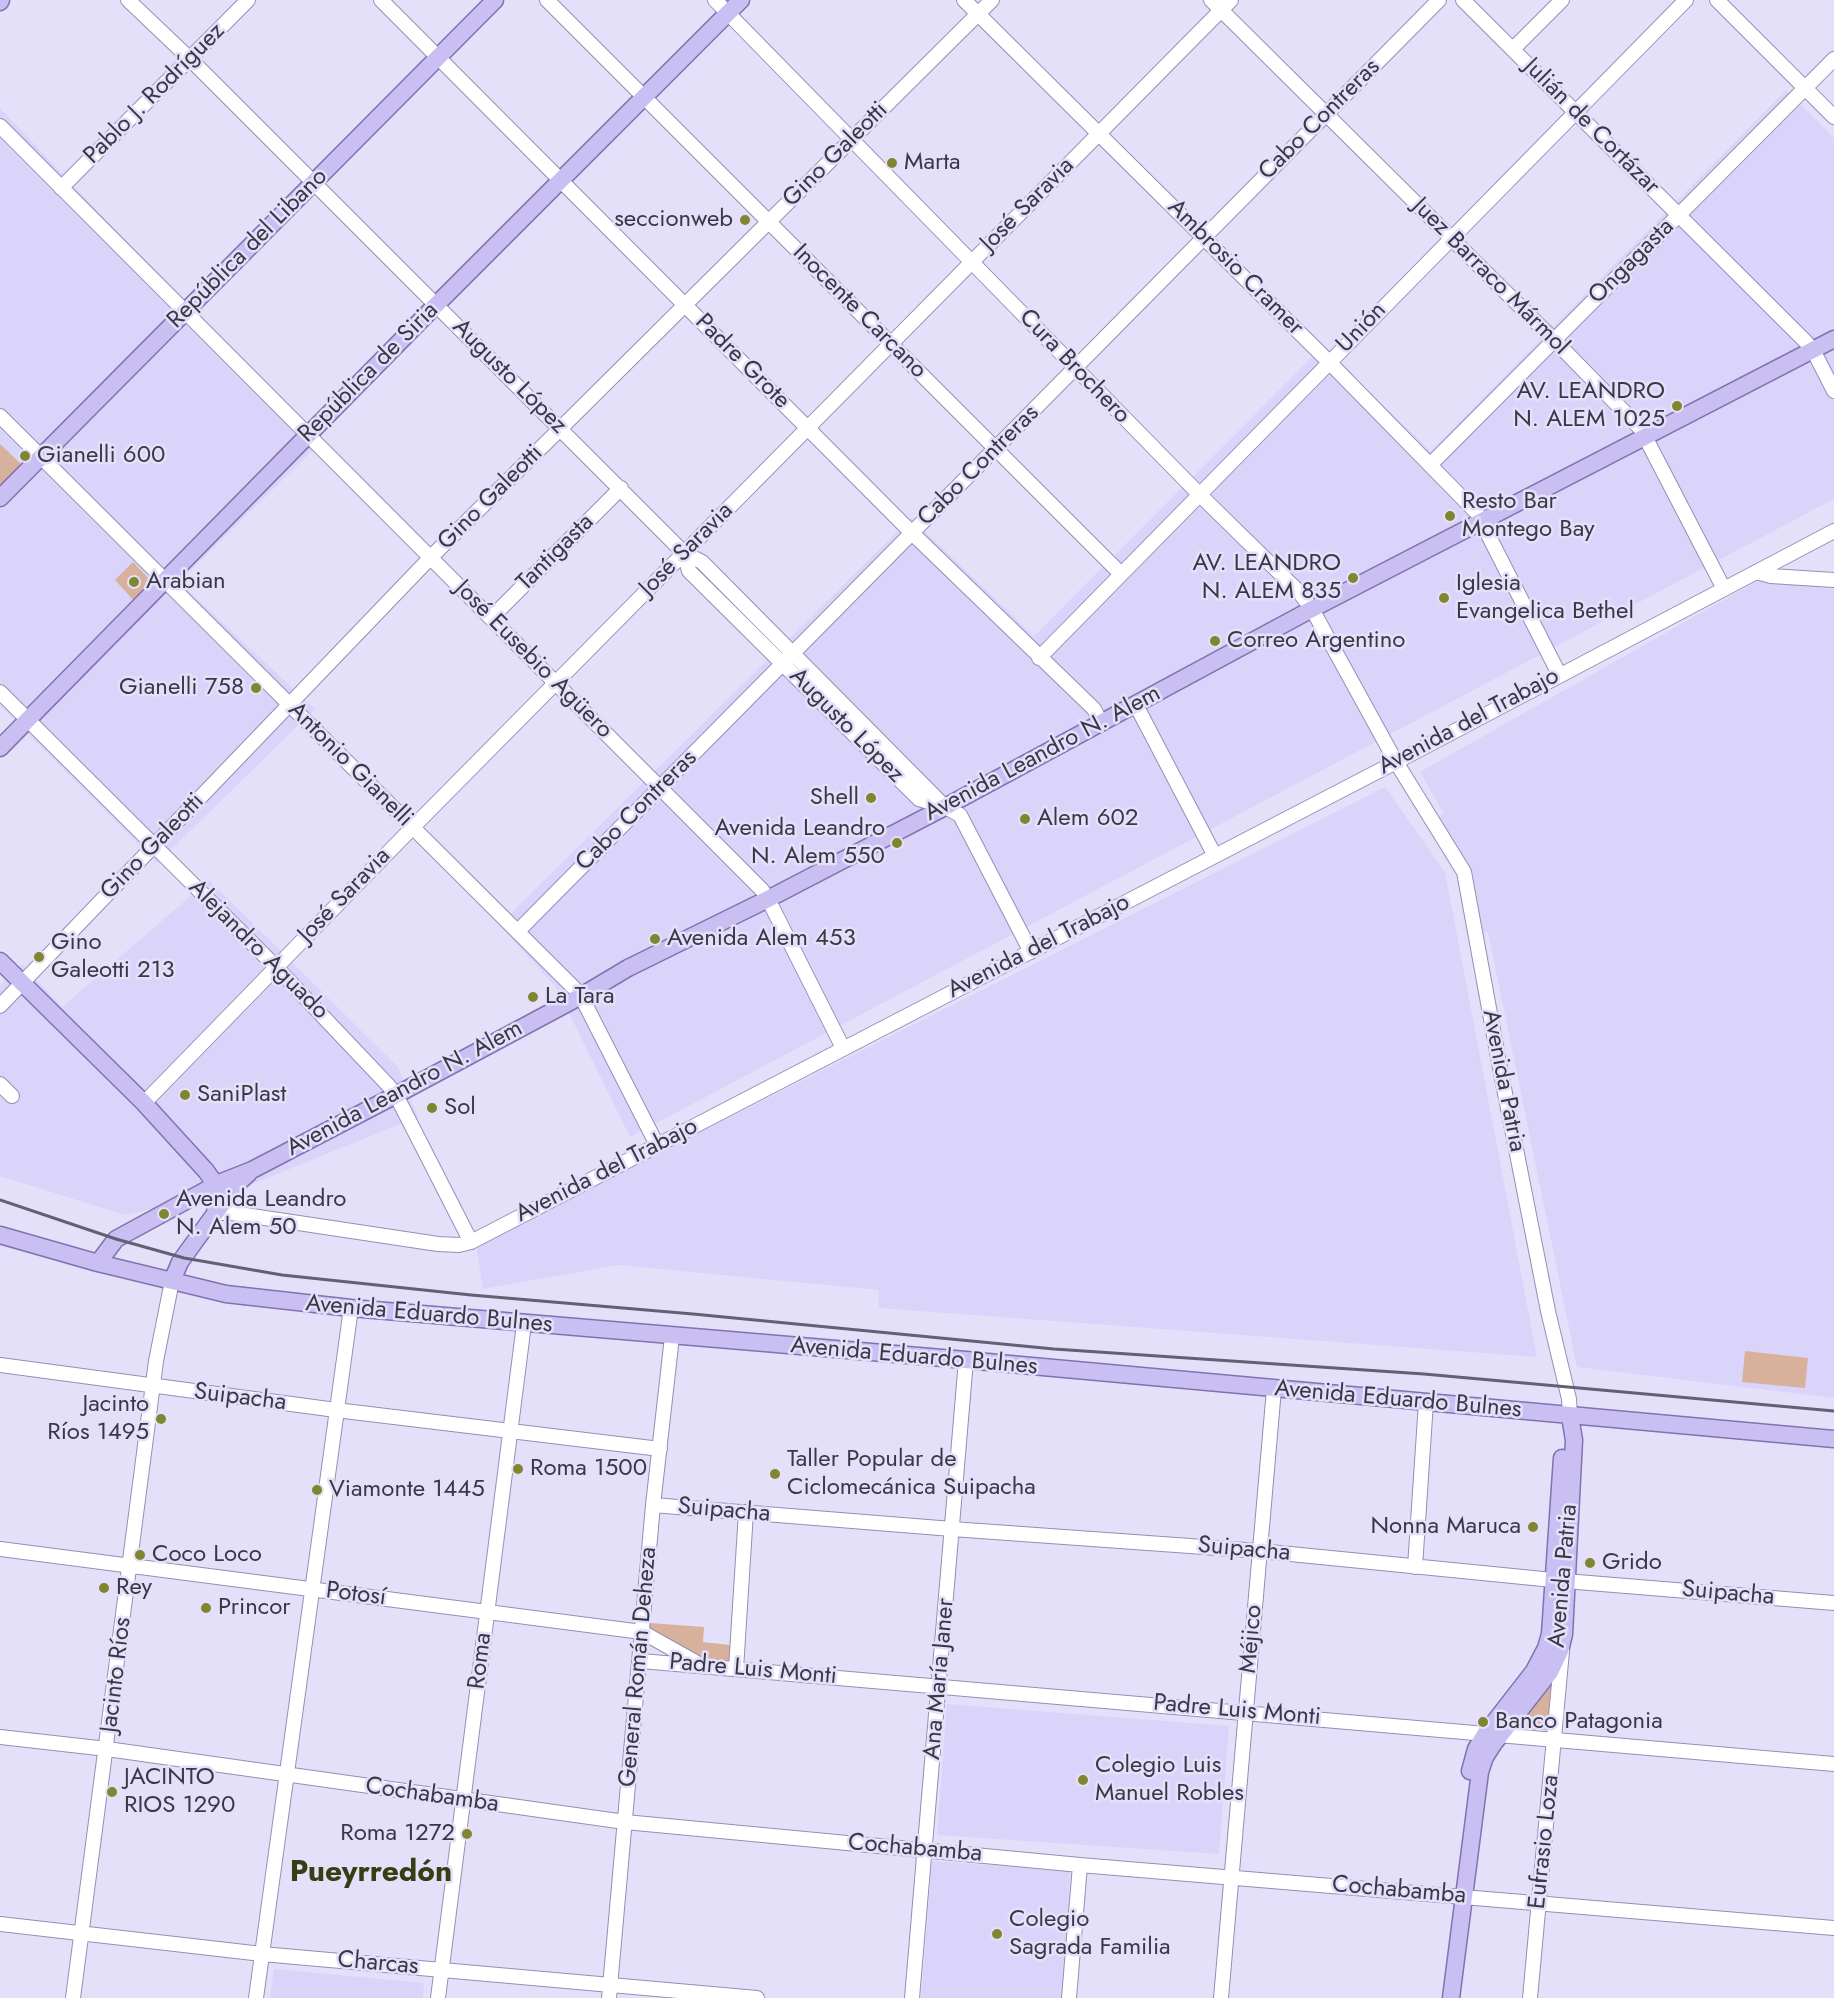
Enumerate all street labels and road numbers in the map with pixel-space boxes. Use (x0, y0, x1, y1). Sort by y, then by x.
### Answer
street label: Pablo J. Rodríguez (78, 17, 232, 171)
street label: Cabo Contreras (1253, 53, 1387, 187)
street label: Julián de Cortázar (1517, 53, 1665, 201)
street label: Gino Galeotti (778, 97, 894, 213)
street label: José Saravia (975, 152, 1081, 258)
street label: República del Libano (162, 163, 334, 335)
street label: Juez Barraco Mármol (1406, 193, 1574, 361)
street label: Ambrosio Cramer (1161, 194, 1309, 342)
street label: Ongagasta (1583, 213, 1681, 311)
street label: Inocente Carcano (786, 239, 932, 385)
street label: República de Siria (293, 297, 445, 449)
street label: Unión (1331, 297, 1393, 359)
street label: Cura Brochero (1012, 304, 1136, 430)
street label: Padre Grote (688, 308, 796, 416)
street label: Augusto López (446, 314, 572, 440)
street label: Cabo Contreras (912, 399, 1046, 533)
street label: Gino Galeotti (433, 440, 549, 556)
street label: José Saravia (634, 497, 740, 603)
street label: Tantigasta (511, 508, 601, 598)
street label: José Eusebio Agüero (448, 575, 618, 745)
street label: Avenida del Trabajo (1374, 662, 1564, 782)
street label: Augusto López (783, 663, 909, 789)
street label: Avenida Leandro N. Alem (920, 680, 1166, 828)
street label: Antonio Gianelli (281, 696, 419, 834)
street label: Cabo Contreras (570, 744, 704, 878)
street label: Gino Galeotti (95, 788, 211, 906)
street label: José Saravia (293, 843, 397, 949)
street label: Alejandro Aguado (182, 874, 334, 1026)
street label: Avenida del Trabajo (943, 889, 1135, 1005)
street label: Avenida Patria (1475, 1007, 1531, 1155)
street label: Avenida Leandro N. Alem (282, 1015, 528, 1163)
street label: Avenida del Trabajo (511, 1113, 703, 1229)
street label: Avenida Eduardo Bulnes (304, 1290, 554, 1340)
street label: Avenida Eduardo Bulnes (789, 1332, 1039, 1382)
street label: Avenida Eduardo Bulnes (1273, 1375, 1523, 1425)
street label: Suipacha (192, 1378, 288, 1418)
street label: Suipacha (677, 1493, 771, 1529)
street label: Avenida Patria (1543, 1503, 1585, 1649)
street label: Suipacha (1197, 1532, 1291, 1568)
street label: General Román Deheza (614, 1546, 664, 1788)
street label: Suipacha (1681, 1576, 1775, 1612)
street label: Potosí (324, 1577, 388, 1613)
street label: Ana María Janer (919, 1597, 961, 1761)
street label: Méjico (1235, 1604, 1269, 1674)
street label: Jacinto Ríos (96, 1616, 138, 1734)
street label: Roma (463, 1631, 499, 1691)
street label: Padre Luis Monti (668, 1648, 838, 1692)
street label: Padre Luis Monti (1152, 1689, 1322, 1733)
street label: Cochabamba (363, 1772, 501, 1820)
street label: Eufrasio Loza (1524, 1773, 1566, 1911)
street label: Cochabamba (847, 1829, 983, 1869)
street label: Cochabamba (1331, 1871, 1467, 1911)
street label: Charcas (336, 1946, 420, 1982)

